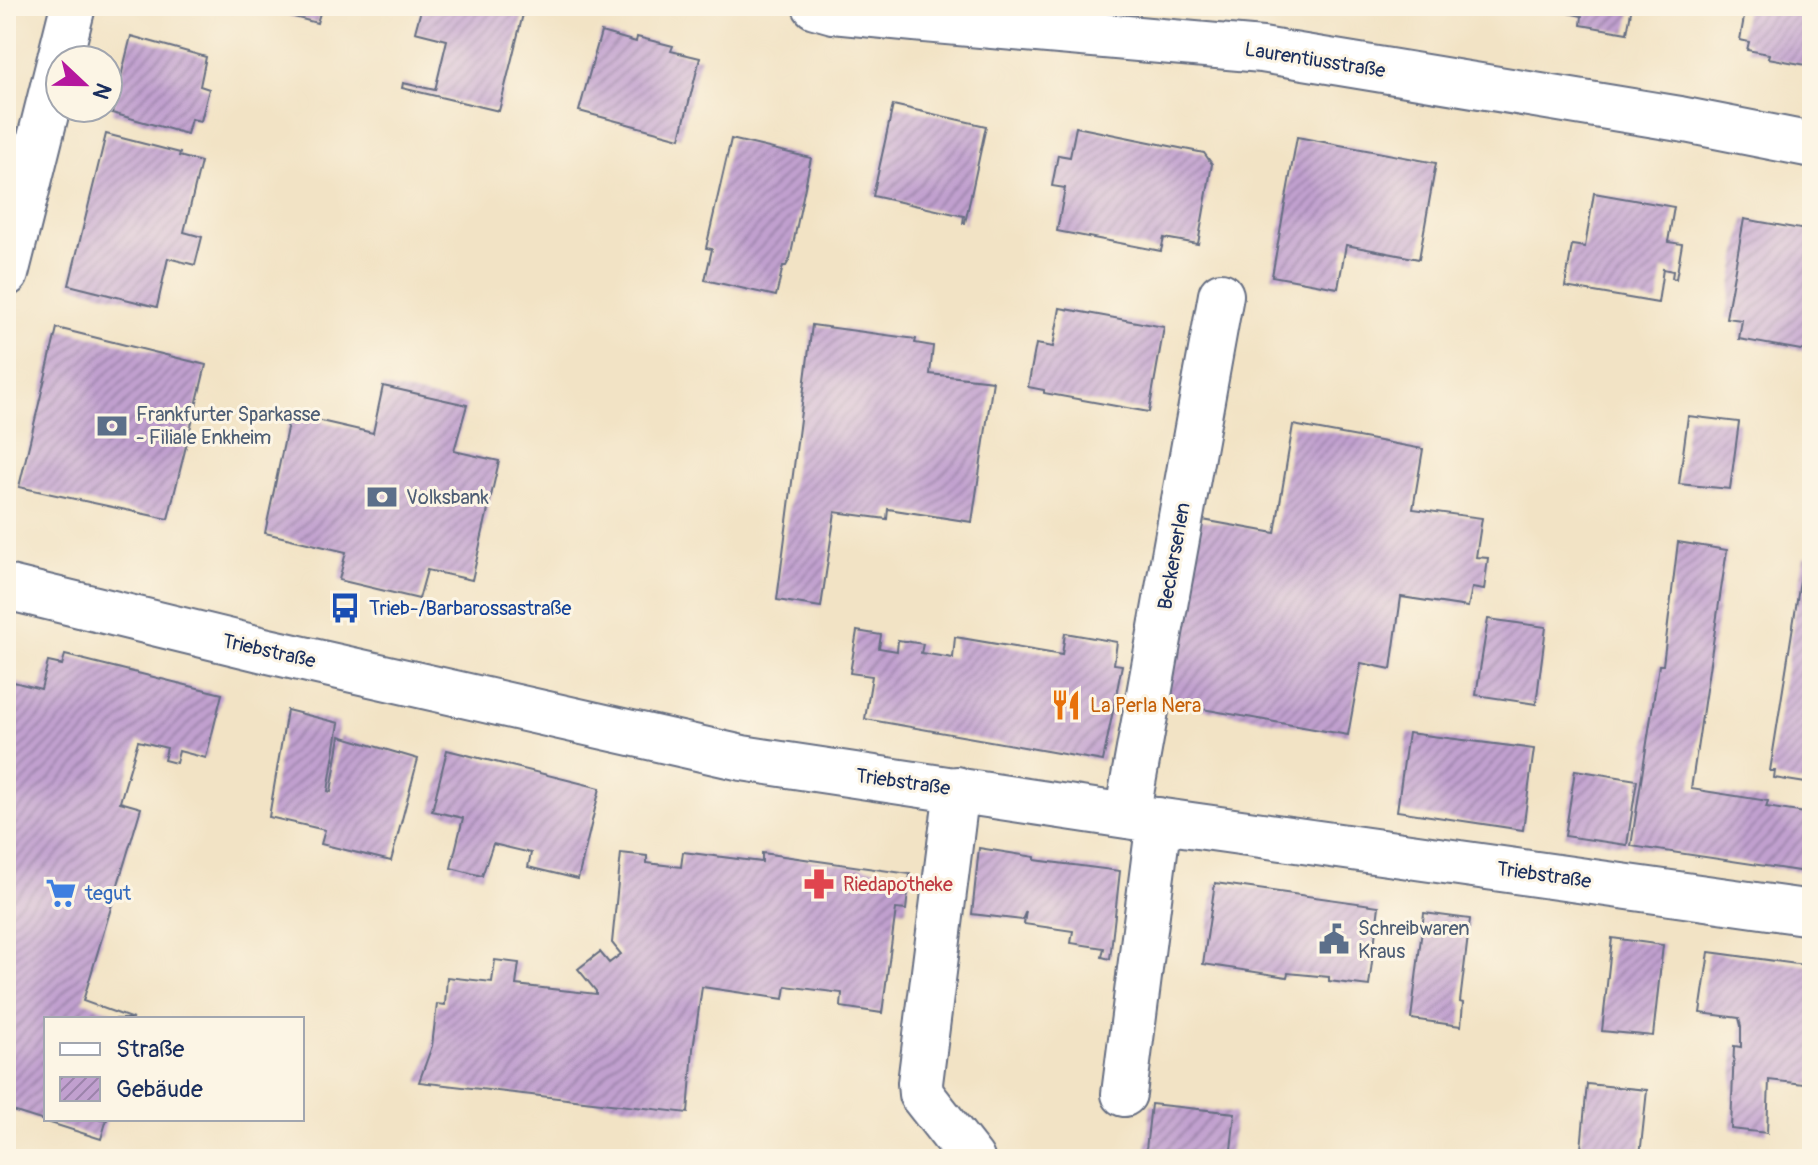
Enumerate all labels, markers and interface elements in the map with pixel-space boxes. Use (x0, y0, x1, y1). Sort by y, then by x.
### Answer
street label: Laurentiusstraße (1243, 37, 1387, 84)
north arrow (44, 44, 124, 124)
text: N (86, 79, 117, 103)
place label: Frankfurter Sparkasse - Filiale Enkheim (136, 402, 321, 450)
bank icon: Frankfurter Sparkasse - Filiale Enkheim (95, 409, 129, 443)
bank icon: Volksbank (365, 480, 399, 514)
place label: Volksbank (406, 485, 490, 510)
street label: Beckerserlen (1152, 501, 1196, 611)
bus stop icon: Trieb-/Barbarossastraße (328, 591, 362, 625)
place label: Trieb-/Barbarossastraße (369, 596, 571, 621)
street label: Triebstraße (220, 628, 318, 674)
restaurant icon: La Perla Nera (1049, 688, 1083, 722)
place label: La Perla Nera (1090, 693, 1201, 718)
street label: Triebstraße (854, 763, 952, 801)
street label: Triebstraße (1495, 856, 1593, 894)
pharmacy icon: Riedapotheke (802, 867, 836, 901)
place label: Riedapotheke (843, 872, 953, 897)
supermarket icon: tegut (44, 876, 78, 910)
place label: tegut (84, 881, 132, 906)
place label: Schreibwaren Kraus (1358, 916, 1470, 964)
public building icon: Schreibwaren Kraus (1317, 922, 1351, 956)
legend (44, 1017, 304, 1121)
text: Straße (116, 1035, 184, 1064)
text: Gebäude (116, 1075, 203, 1104)

